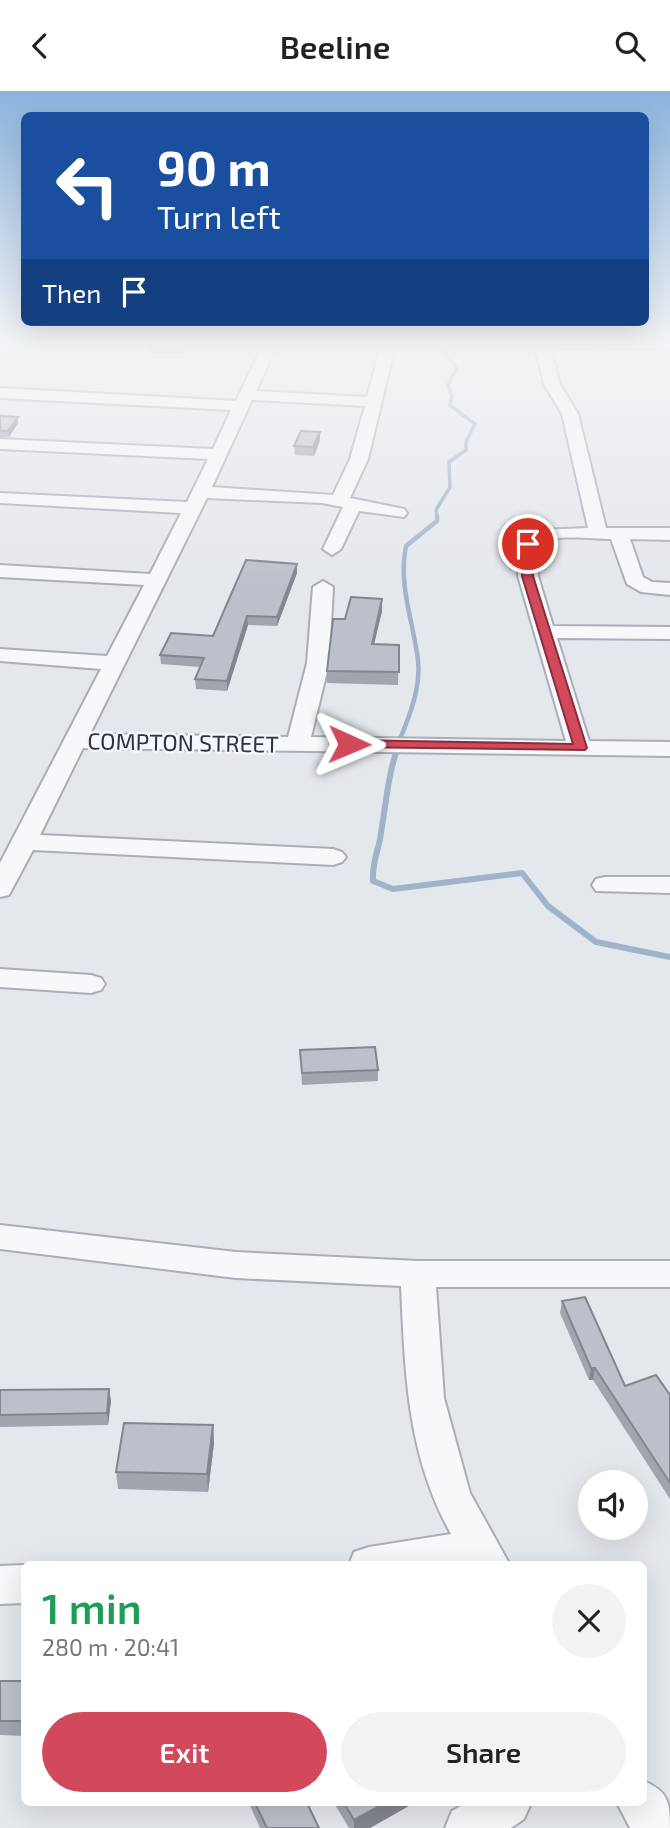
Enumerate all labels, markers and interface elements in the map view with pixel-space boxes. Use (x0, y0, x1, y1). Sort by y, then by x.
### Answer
icon: back (21, 27, 59, 65)
text: Beeline (280, 27, 390, 65)
icon: search (611, 27, 649, 65)
text: 90 m (157, 137, 271, 196)
icon: left (42, 140, 133, 231)
text: Turn left (157, 197, 281, 235)
icon: arrive (115, 273, 153, 311)
text: Then (42, 277, 101, 308)
pin (498, 514, 558, 574)
icon: arrive (509, 525, 547, 563)
position arrow (312, 707, 386, 781)
street label: COMPTON STREET (87, 726, 279, 758)
map controls (578, 1470, 648, 1540)
button: sound (578, 1470, 648, 1540)
text: 1 min (42, 1582, 142, 1632)
button: close (552, 1584, 626, 1658)
text: 280 m · 20:41 (42, 1633, 179, 1661)
button: Exit (42, 1712, 327, 1792)
button: Share (341, 1712, 626, 1792)

